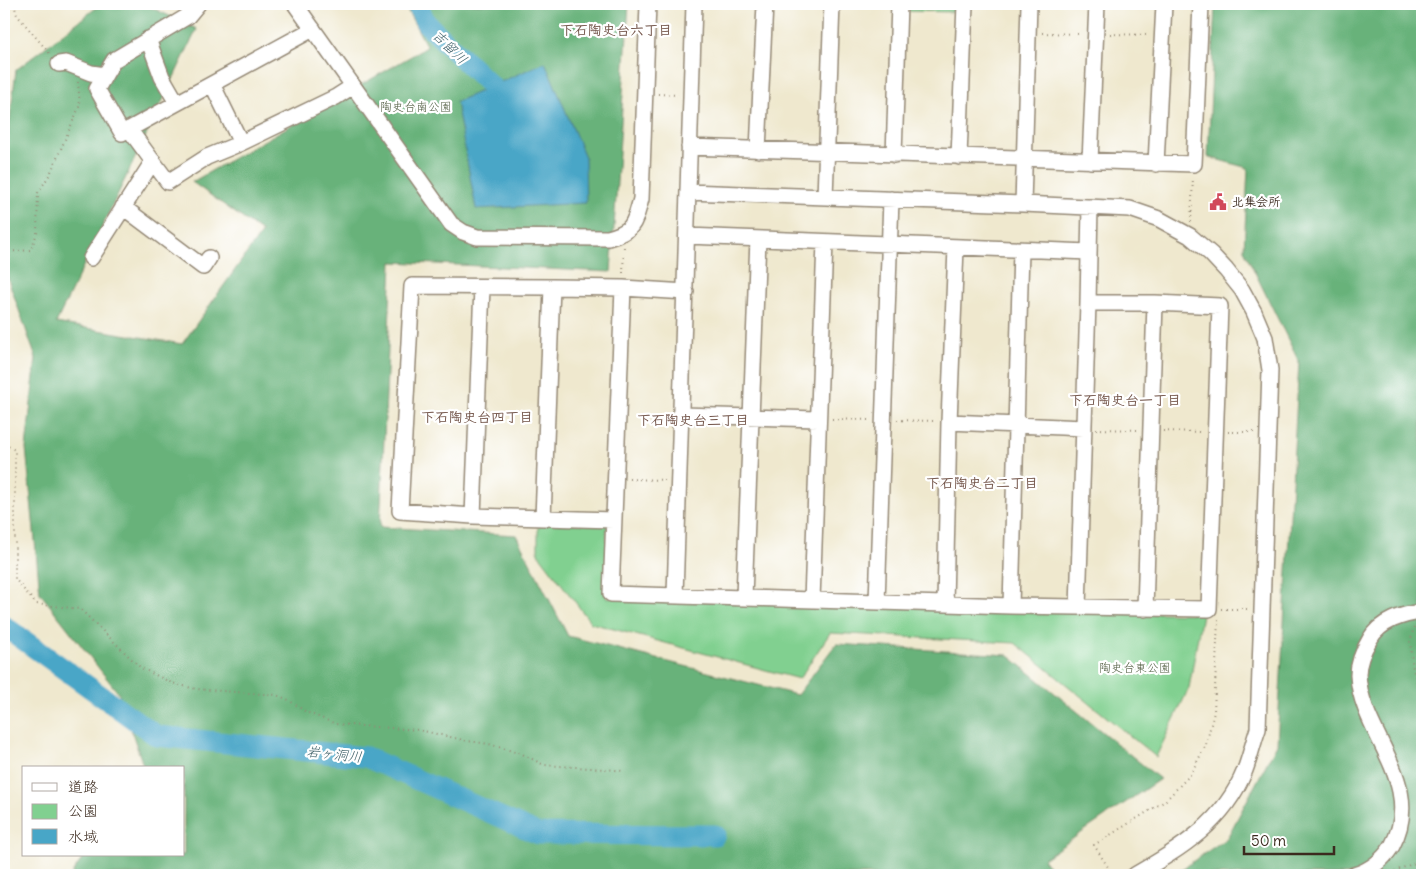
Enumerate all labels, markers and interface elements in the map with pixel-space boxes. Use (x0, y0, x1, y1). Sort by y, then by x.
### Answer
district label: 下石陶史台六丁目 (560, 21, 672, 39)
water label: 吉留川 (429, 26, 471, 68)
park label: 陶史台南公園 (380, 99, 452, 114)
public building icon: 北集会所 (1208, 192, 1228, 212)
place label: 北集会所 (1232, 194, 1281, 209)
district label: 下石陶史台一丁目 (1069, 391, 1181, 409)
district label: 下石陶史台四丁目 (421, 408, 533, 426)
district label: 下石陶史台三丁目 (637, 411, 749, 429)
district label: 下石陶史台二丁目 (926, 474, 1038, 492)
park label: 陶史台東公園 (1099, 660, 1171, 675)
water label: 岩ヶ洞川 (305, 742, 363, 766)
legend (22, 766, 185, 856)
text: 道路 (68, 777, 98, 796)
text: 公園 (68, 801, 98, 820)
scale bar (1244, 824, 1334, 856)
text: 水域 (68, 827, 98, 846)
text: 50 m (1251, 831, 1286, 850)

